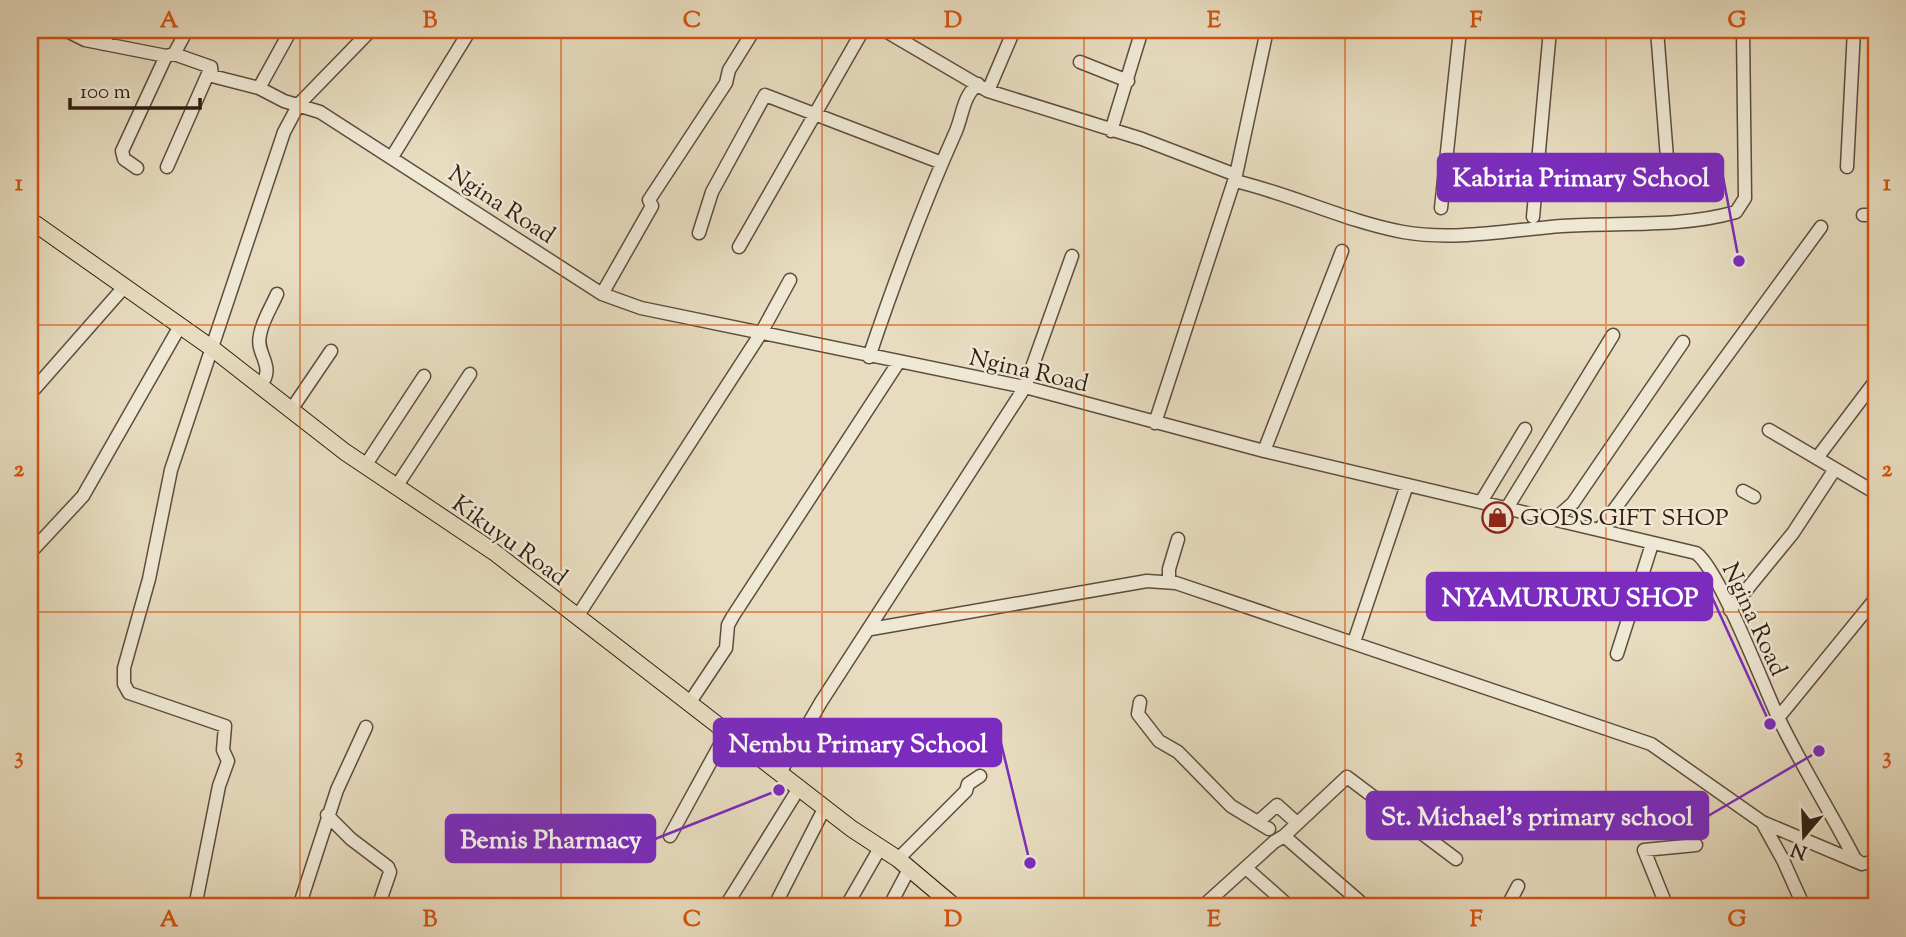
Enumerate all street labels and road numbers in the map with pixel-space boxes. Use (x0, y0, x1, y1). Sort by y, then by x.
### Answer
street label: Ngina Road (441, 158, 562, 253)
street label: Ngina Road (965, 342, 1092, 402)
street label: Kikuyu Road (444, 488, 574, 595)
street label: Ngina Road (1712, 558, 1794, 683)

